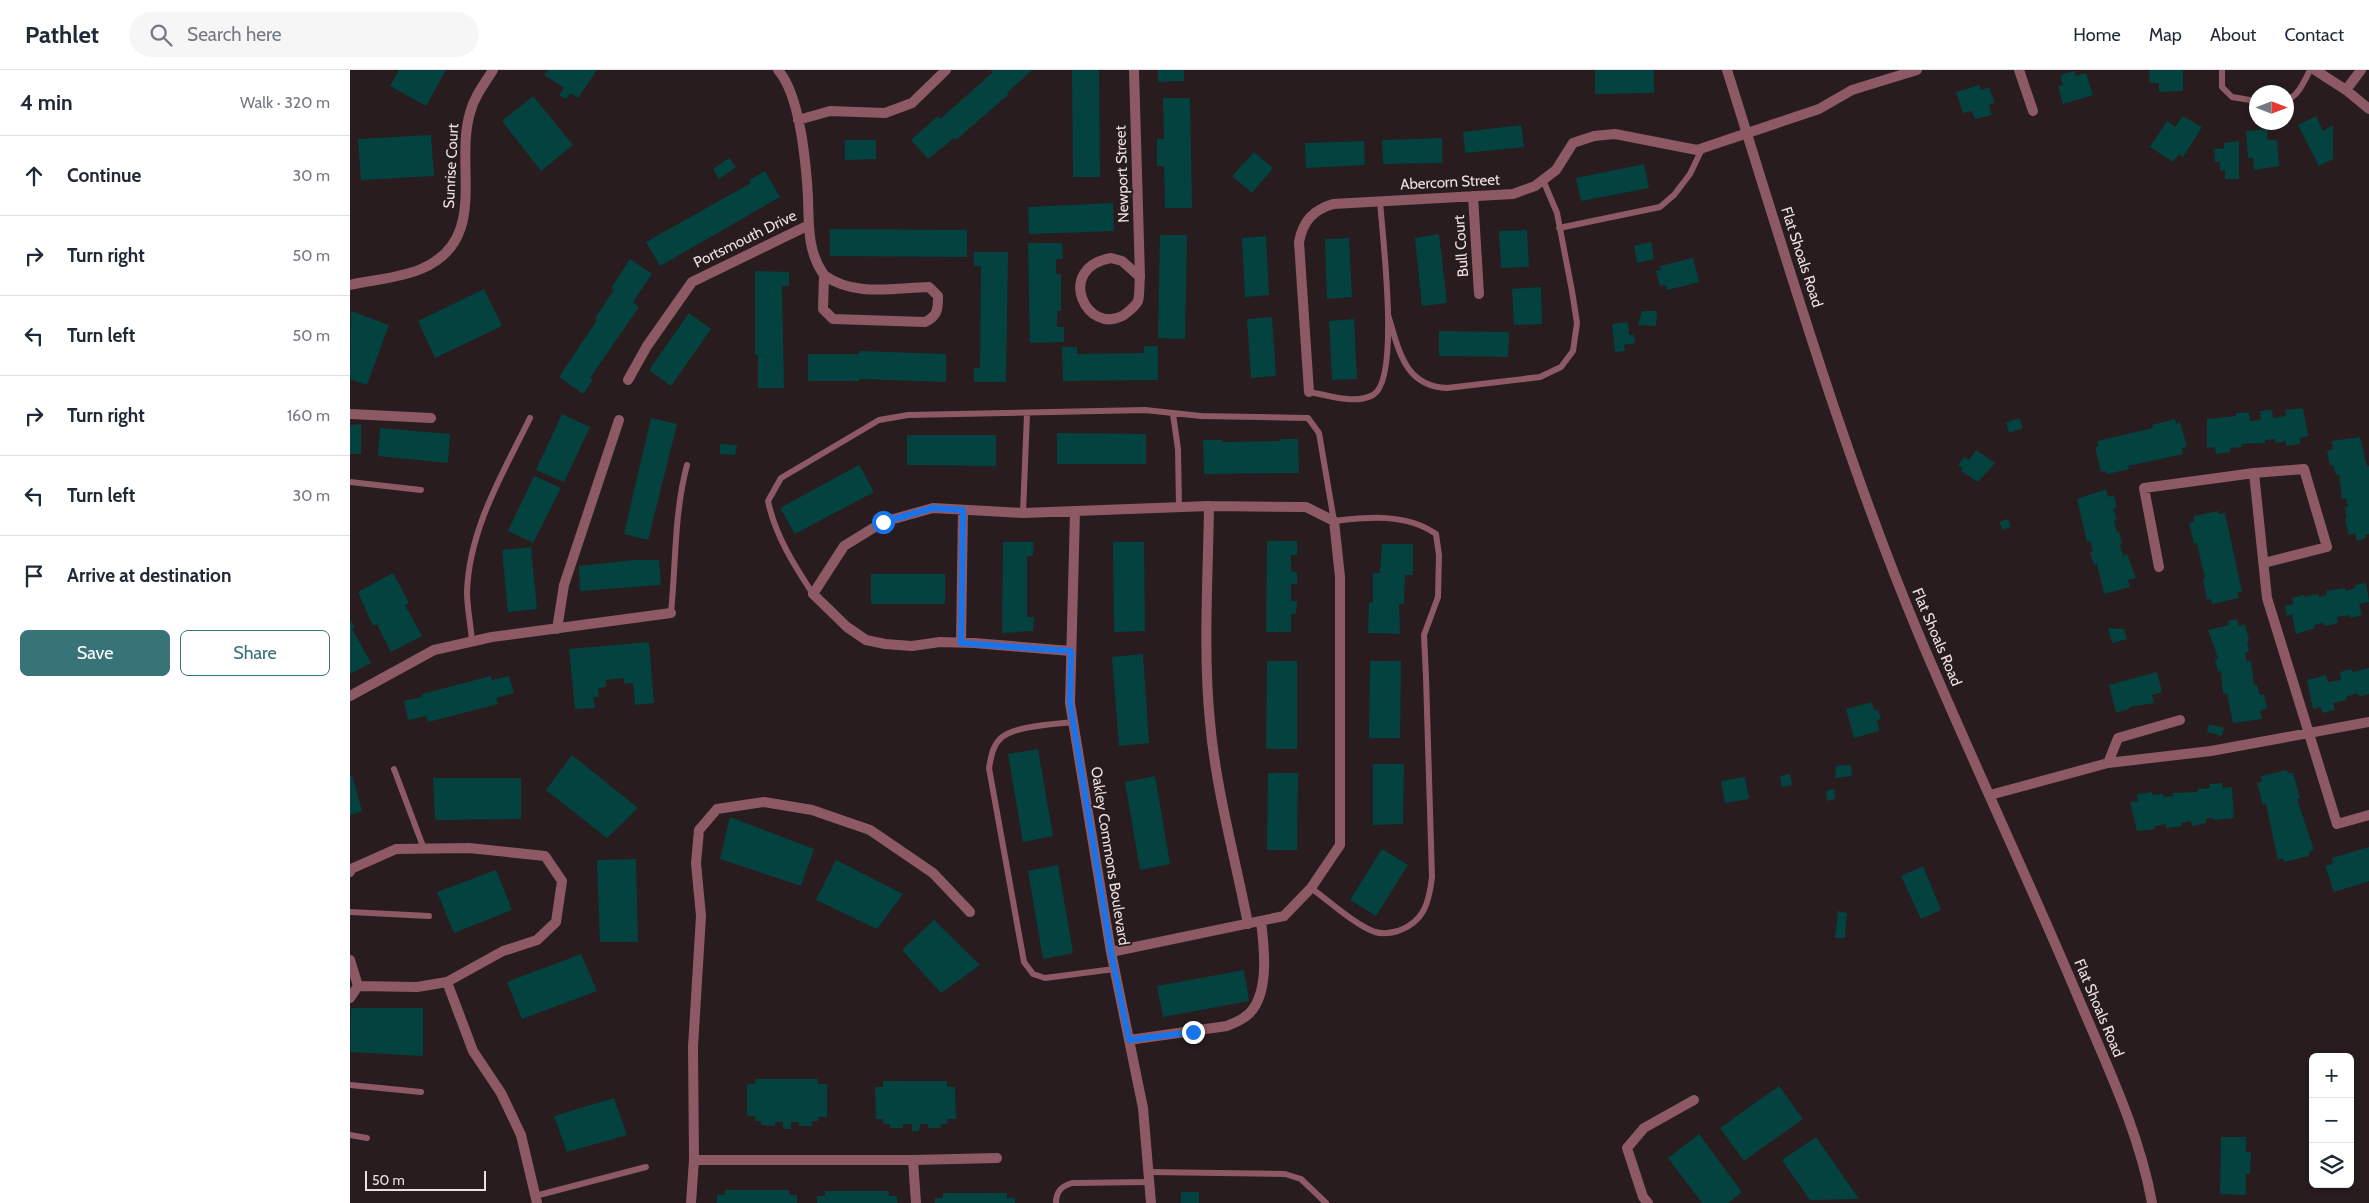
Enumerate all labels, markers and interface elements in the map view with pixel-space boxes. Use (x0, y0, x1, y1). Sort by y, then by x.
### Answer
search box (129, 12, 479, 57)
text: Pathlet (25, 20, 99, 49)
icon: search (147, 21, 175, 49)
text: Search here (187, 23, 281, 46)
text: Home (2073, 24, 2121, 46)
text: Map (2149, 24, 2182, 46)
text: About (2210, 24, 2256, 46)
text: Contact (2284, 24, 2344, 46)
north arrow (2249, 85, 2294, 130)
text: 4 min (20, 90, 73, 115)
text: Walk · 320 m (240, 93, 330, 112)
street label: Sunrise Court (440, 123, 462, 209)
street label: Newport Street (1111, 125, 1133, 223)
icon: ahead (20, 162, 48, 190)
text: Continue (67, 164, 141, 187)
text: 30 m (293, 166, 330, 185)
street label: Abercorn Street (1400, 170, 1500, 194)
street label: Flat Shoals Road (1777, 204, 1827, 310)
street label: Portsmouth Drive (691, 206, 800, 272)
street label: Bull Court (1450, 214, 1472, 278)
icon: right (20, 242, 48, 270)
text: Turn right (67, 244, 145, 267)
text: 50 m (293, 246, 330, 265)
icon: left (20, 322, 48, 350)
text: Turn left (67, 324, 135, 347)
text: 50 m (293, 326, 330, 345)
icon: right (20, 402, 48, 430)
text: Turn right (67, 404, 145, 427)
text: 160 m (287, 406, 330, 425)
icon: left (20, 482, 48, 510)
text: Turn left (67, 484, 135, 507)
text: 30 m (293, 486, 330, 505)
route start (872, 511, 895, 534)
icon: arrive (20, 562, 48, 590)
text: Arrive at destination (67, 564, 231, 587)
street label: Flat Shoals Road (1908, 585, 1966, 689)
button: Save (20, 630, 170, 676)
button: Share (180, 630, 330, 676)
street label: Oakley Commons Boulevard (1087, 765, 1133, 947)
street label: Flat Shoals Road (2070, 956, 2128, 1060)
route end (1182, 1021, 1205, 1044)
map controls (2309, 1053, 2354, 1188)
button: + (2309, 1053, 2354, 1098)
button: − (2309, 1098, 2354, 1143)
button: layers (2309, 1143, 2354, 1188)
scale bar (365, 1168, 486, 1191)
text: 50 m (372, 1171, 405, 1189)

